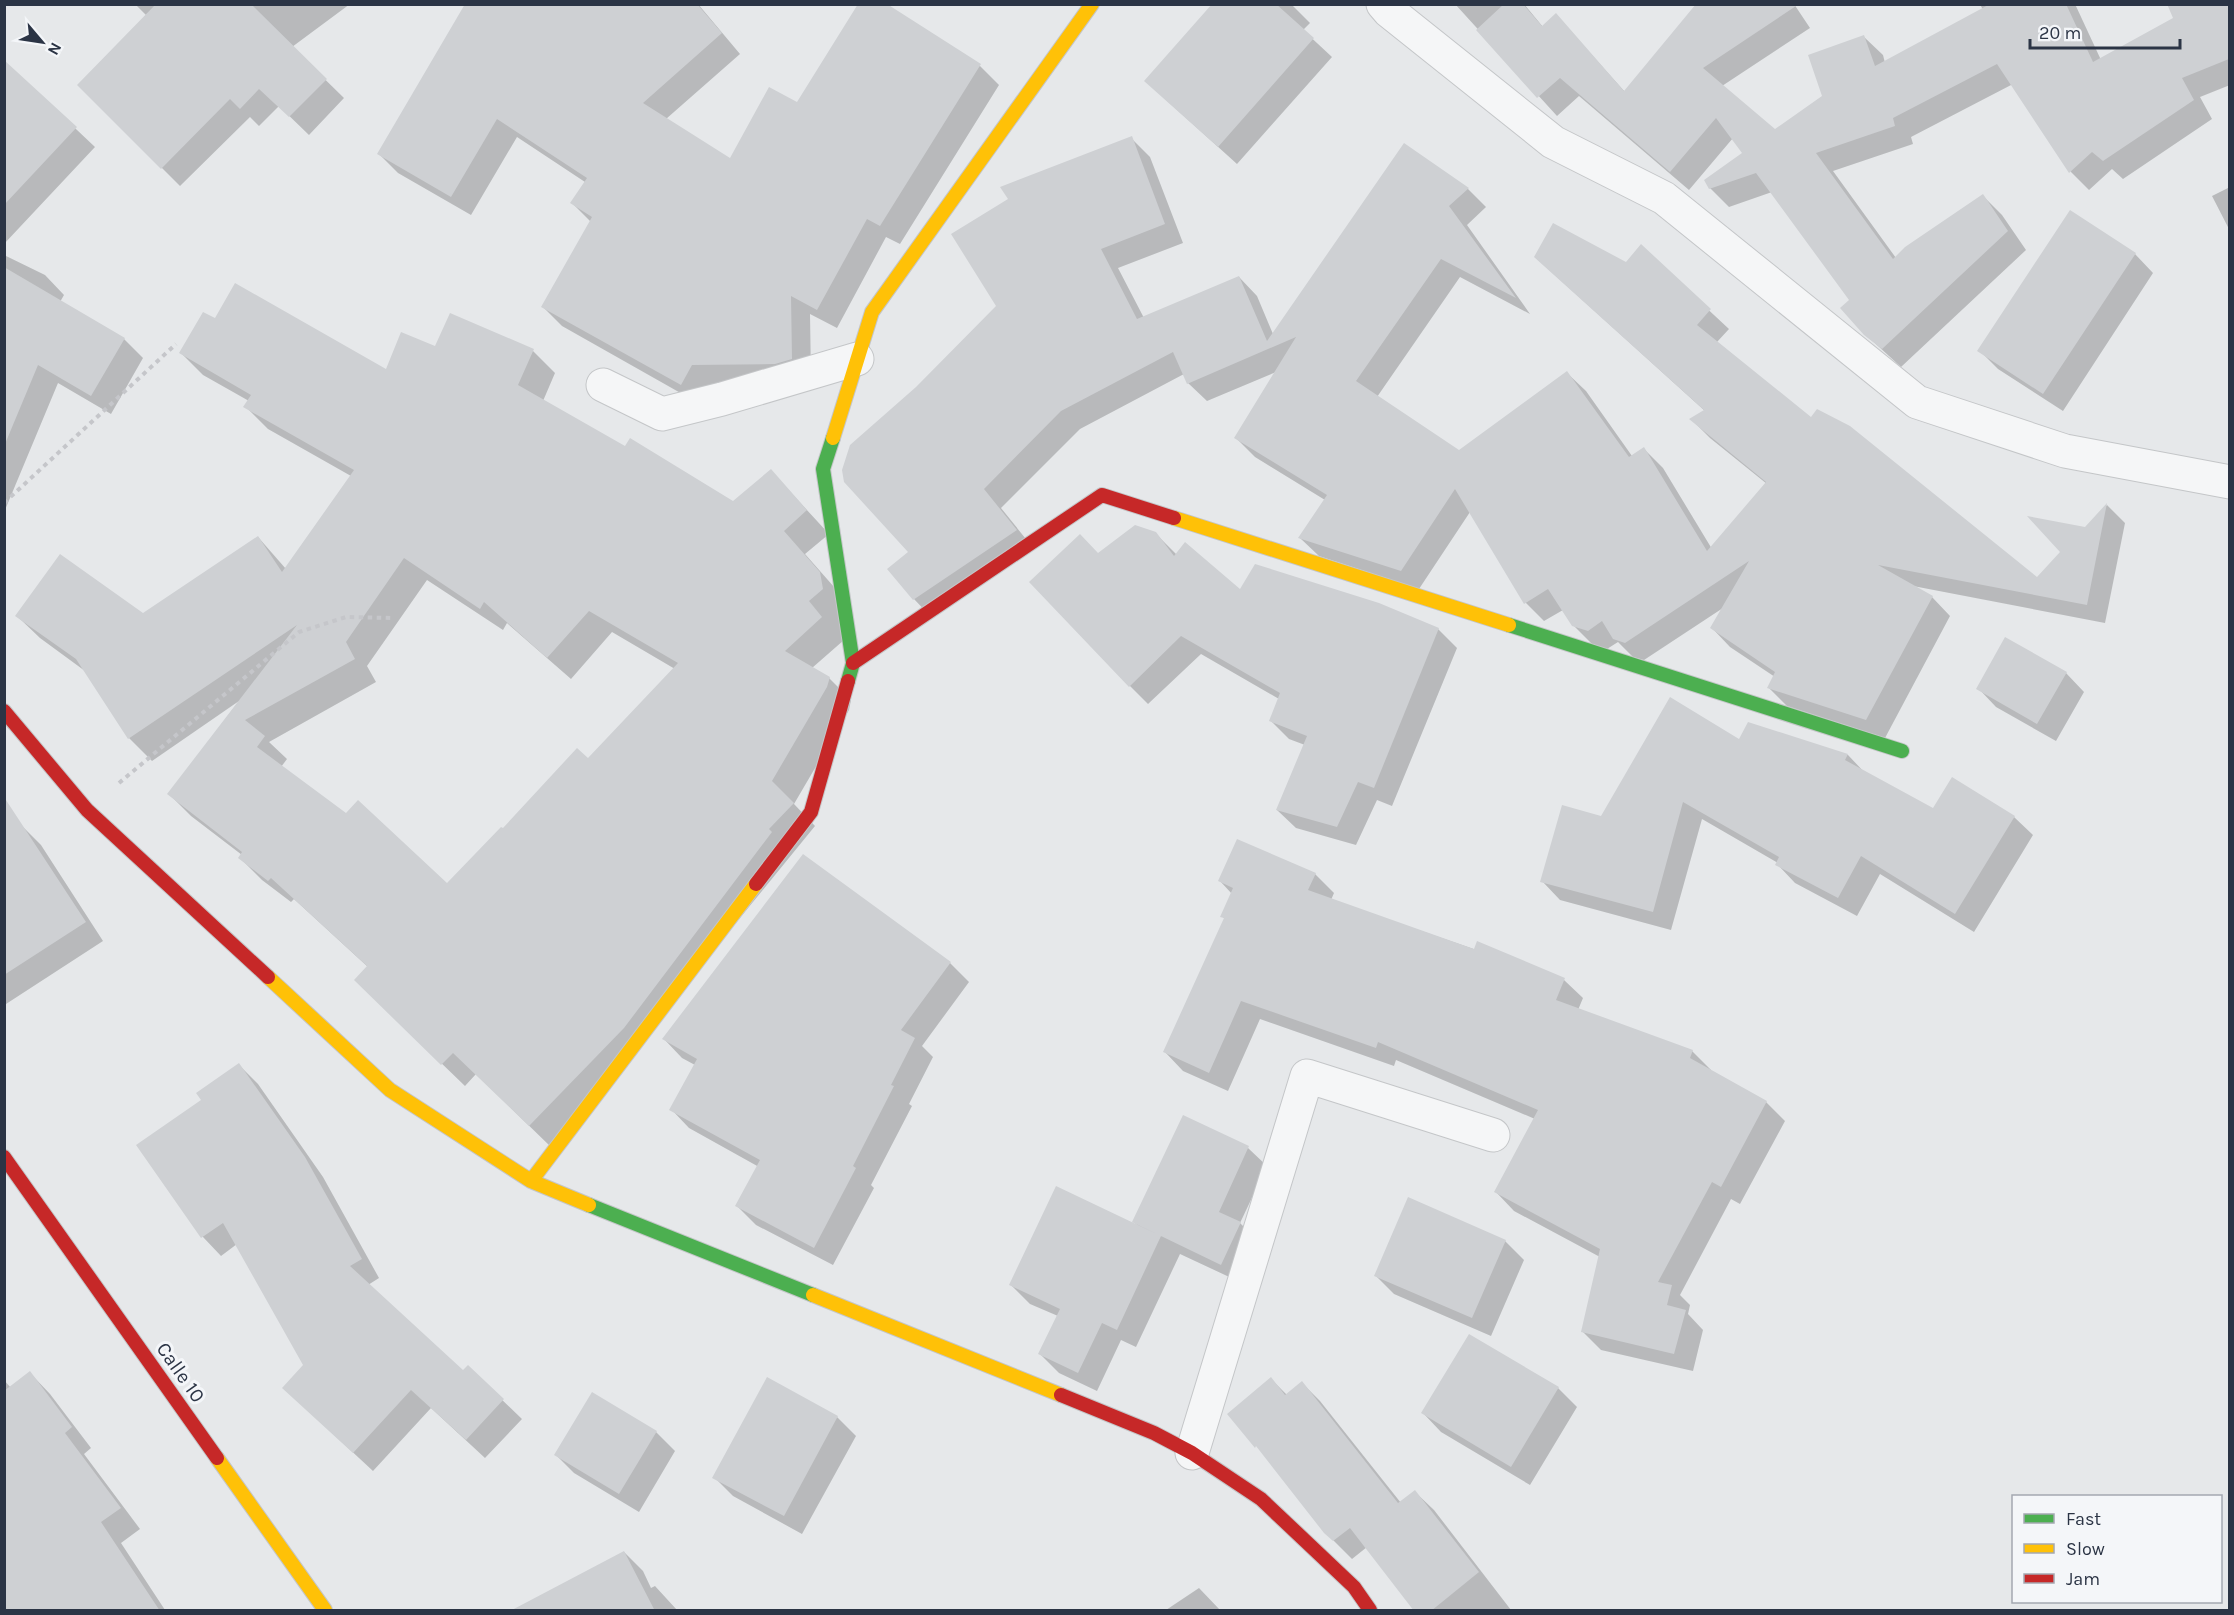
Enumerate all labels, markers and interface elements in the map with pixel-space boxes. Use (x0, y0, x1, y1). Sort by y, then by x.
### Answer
north arrow (12, 12, 72, 72)
scale bar (2030, 12, 2180, 50)
text: 20 m (2039, 22, 2081, 44)
text: N (44, 39, 66, 59)
street label: Calle 10 (152, 1338, 210, 1407)
legend (2012, 1495, 2222, 1603)
text: Fast (2066, 1508, 2101, 1530)
text: Slow (2066, 1538, 2105, 1560)
text: Jam (2066, 1568, 2100, 1590)

